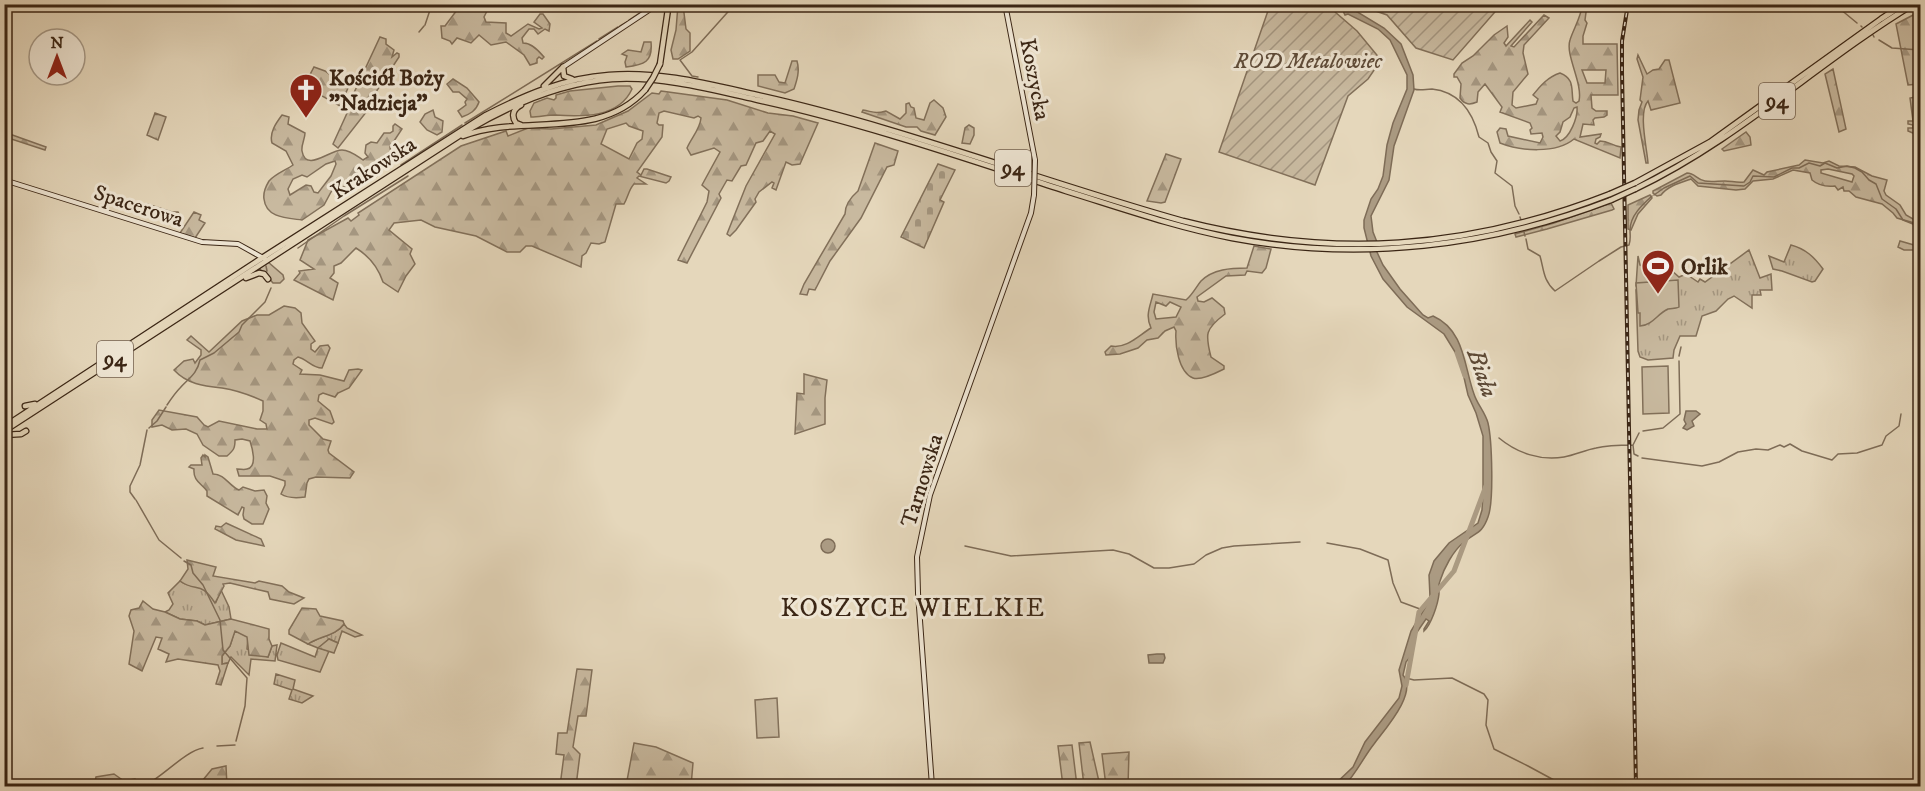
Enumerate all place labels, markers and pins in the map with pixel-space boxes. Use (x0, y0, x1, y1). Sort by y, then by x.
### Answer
place label: Kościół Boży "Nadzieja" (329, 65, 444, 118)
church icon: Kościół Boży "Nadzieja" (288, 72, 324, 119)
sports icon: Orlik (1640, 248, 1676, 295)
place label: Orlik (1681, 254, 1729, 281)

